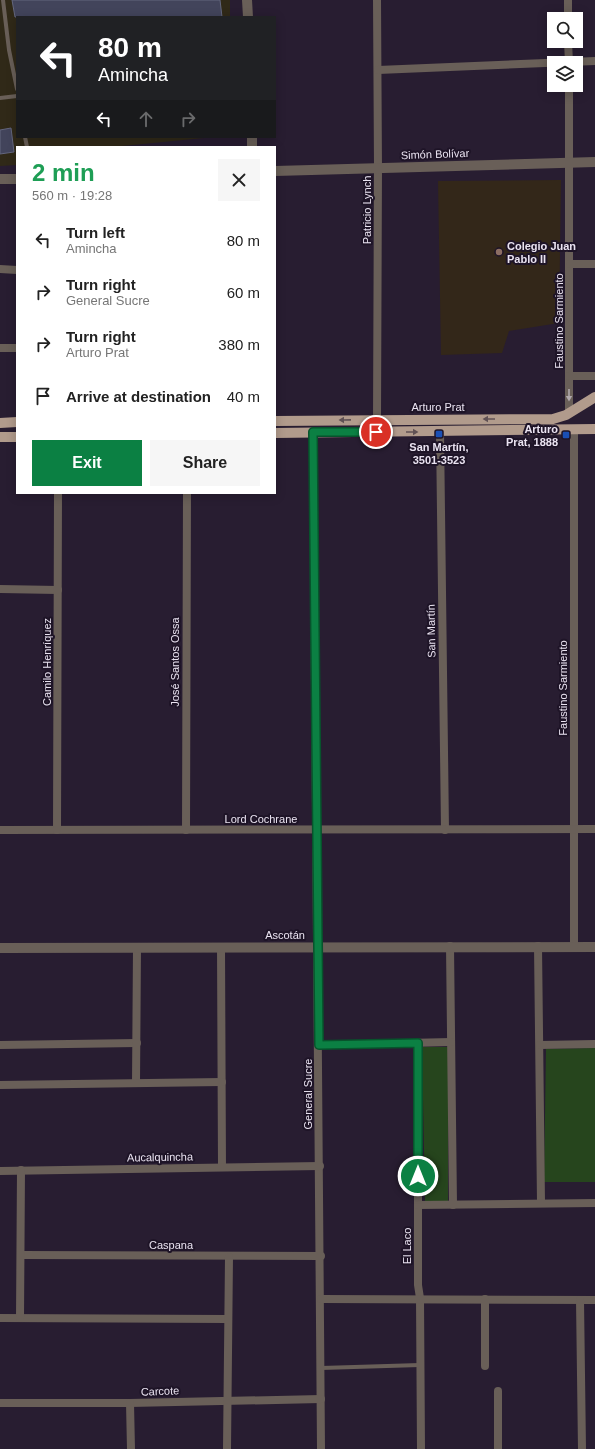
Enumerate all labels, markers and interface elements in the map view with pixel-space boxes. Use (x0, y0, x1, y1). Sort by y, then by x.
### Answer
map controls (547, 12, 583, 92)
button: search (547, 12, 583, 48)
icon: left (32, 32, 84, 84)
text: 80 m (98, 32, 162, 63)
button: layers (547, 56, 583, 92)
text: Amincha (98, 65, 168, 85)
icon: left (93, 108, 115, 130)
icon: ahead (135, 108, 157, 130)
icon: right (177, 108, 199, 130)
street label: Simón Bolívar (401, 147, 470, 161)
text: 2 min (32, 159, 95, 186)
button: close (218, 159, 260, 201)
street label: Patricio Lynch (361, 176, 373, 244)
text: 560 m · 19:28 (32, 188, 112, 203)
text: Turn left (66, 224, 125, 241)
icon: left (32, 229, 54, 251)
text: 80 m (227, 232, 260, 249)
place label: Colegio Juan Pablo II (507, 240, 576, 265)
text: Amincha (66, 241, 117, 256)
marker: Colegio Juan Pablo II (494, 247, 504, 257)
street label: Faustino Sarmiento (553, 273, 565, 369)
text: Turn right (66, 276, 136, 293)
icon: right (32, 281, 54, 303)
text: 60 m (227, 284, 260, 301)
text: General Sucre (66, 293, 150, 308)
text: Turn right (66, 328, 136, 345)
icon: right (32, 333, 54, 355)
text: 380 m (218, 336, 260, 353)
text: Arturo Prat (66, 345, 129, 360)
icon: arrive (32, 385, 54, 407)
text: Arrive at destination (66, 388, 211, 405)
text: 40 m (227, 388, 260, 405)
one-way arrow (566, 389, 572, 402)
street label: Arturo Prat (411, 401, 465, 413)
pin (359, 415, 393, 449)
one-way arrow (482, 416, 495, 422)
one-way arrow (338, 417, 351, 423)
icon: arrive (365, 421, 387, 443)
place label: Arturo Prat, 1888 (506, 423, 558, 448)
one-way arrow (406, 429, 419, 435)
marker: San Martín, 3501-3523 (434, 429, 444, 439)
marker: Arturo Prat, 1888 (561, 430, 571, 440)
button: Exit (32, 440, 142, 486)
button: Share (150, 440, 260, 486)
place label: San Martín, 3501-3523 (409, 441, 469, 466)
street label: San Martín (425, 604, 437, 658)
street label: José Santos Ossa (169, 616, 181, 707)
street label: Camilo Henríquez (41, 618, 53, 706)
street label: Faustino Sarmiento (557, 640, 569, 736)
street label: Lord Cochrane (225, 813, 297, 825)
street label: Ascotán (265, 929, 305, 941)
street label: General Sucre (302, 1059, 314, 1129)
street label: Aucalquincha (127, 1150, 194, 1164)
position arrow (397, 1155, 439, 1197)
street label: El Laco (401, 1228, 413, 1264)
street label: Caspana (149, 1239, 194, 1251)
street label: Carcote (141, 1384, 179, 1398)

